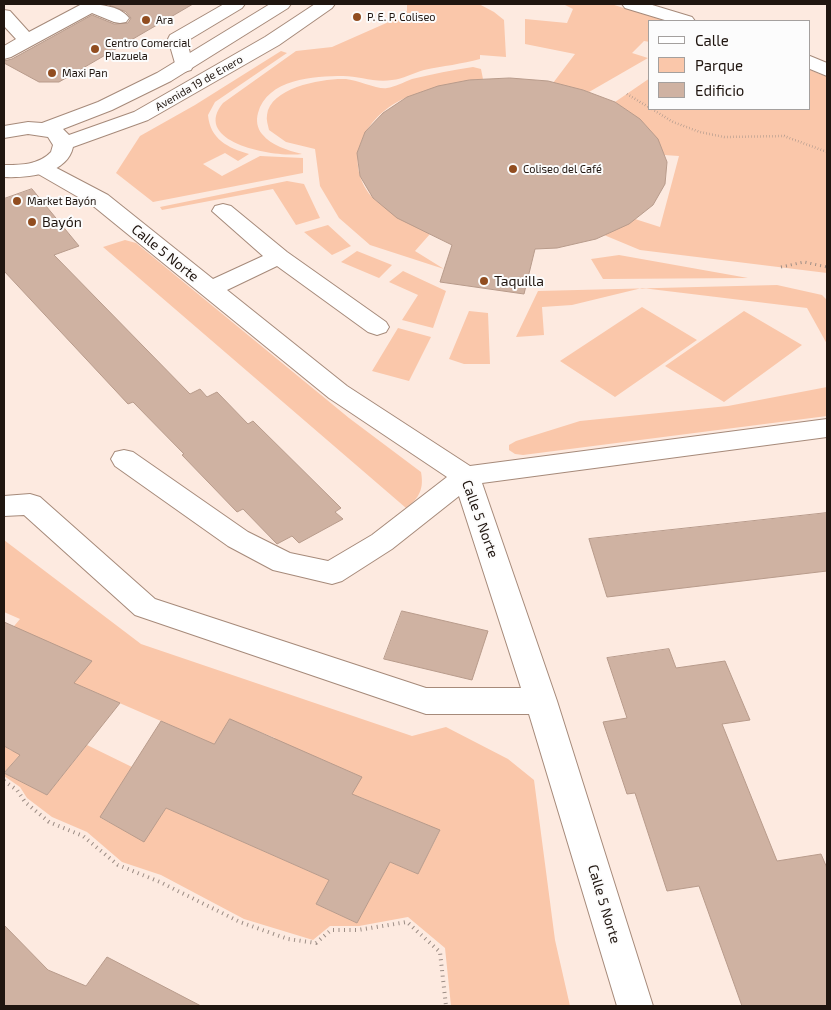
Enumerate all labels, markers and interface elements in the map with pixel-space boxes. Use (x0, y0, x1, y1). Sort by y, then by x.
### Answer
place label: P. E. P. Coliseo (367, 10, 436, 24)
marker: P. E. P. Coliseo (351, 11, 363, 23)
place label: Ara (156, 13, 173, 27)
marker: Ara (140, 14, 152, 26)
legend (648, 20, 811, 110)
text: Calle (695, 31, 729, 49)
place label: Centro Comercial Plazuela (105, 36, 190, 62)
marker: Centro Comercial Plazuela (89, 43, 101, 55)
street label: Avenida 19 de Enero (153, 53, 245, 113)
text: Parque (695, 56, 743, 74)
place label: Maxi Pan (62, 66, 108, 80)
marker: Maxi Pan (46, 67, 58, 79)
text: Edificio (695, 81, 744, 99)
place label: Coliseo del Café (523, 162, 602, 176)
marker: Coliseo del Café (507, 163, 519, 175)
place label: Market Bayón (27, 194, 96, 208)
marker: Market Bayón (11, 195, 23, 207)
place label: Bayón (42, 214, 82, 230)
marker: Bayón (26, 216, 38, 228)
street label: Calle 5 Norte (128, 221, 202, 285)
place label: Taquilla (494, 273, 544, 289)
marker: Taquilla (478, 275, 490, 287)
street label: Calle 5 Norte (458, 478, 502, 560)
street label: Calle 5 Norte (584, 863, 624, 945)

